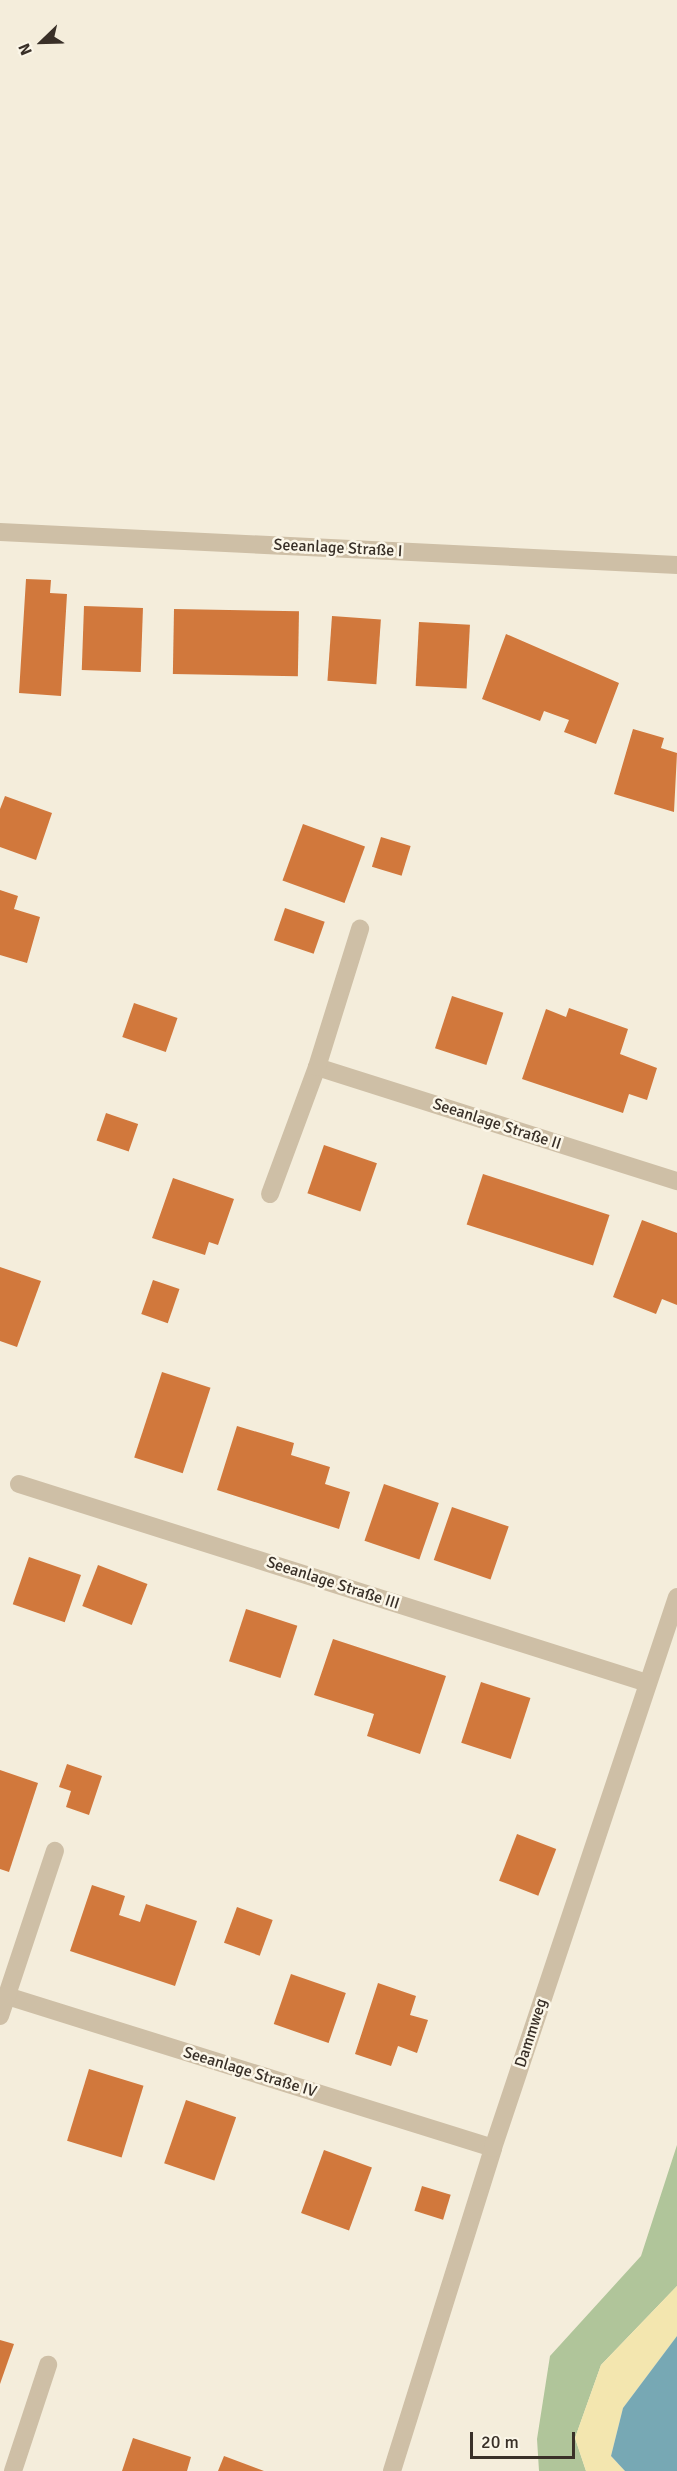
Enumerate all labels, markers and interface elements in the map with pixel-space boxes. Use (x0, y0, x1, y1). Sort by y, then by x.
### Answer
north arrow (12, 12, 72, 72)
text: N (14, 40, 37, 58)
street label: Seeanlage Straße I (273, 535, 403, 561)
street label: Seeanlage Straße II (430, 1094, 564, 1154)
street label: Seeanlage Straße III (264, 1552, 402, 1614)
street label: Dammweg (511, 1996, 551, 2070)
street label: Seeanlage Straße IV (181, 2043, 319, 2101)
scale bar (473, 2420, 578, 2458)
text: 20 m (481, 2431, 519, 2453)

